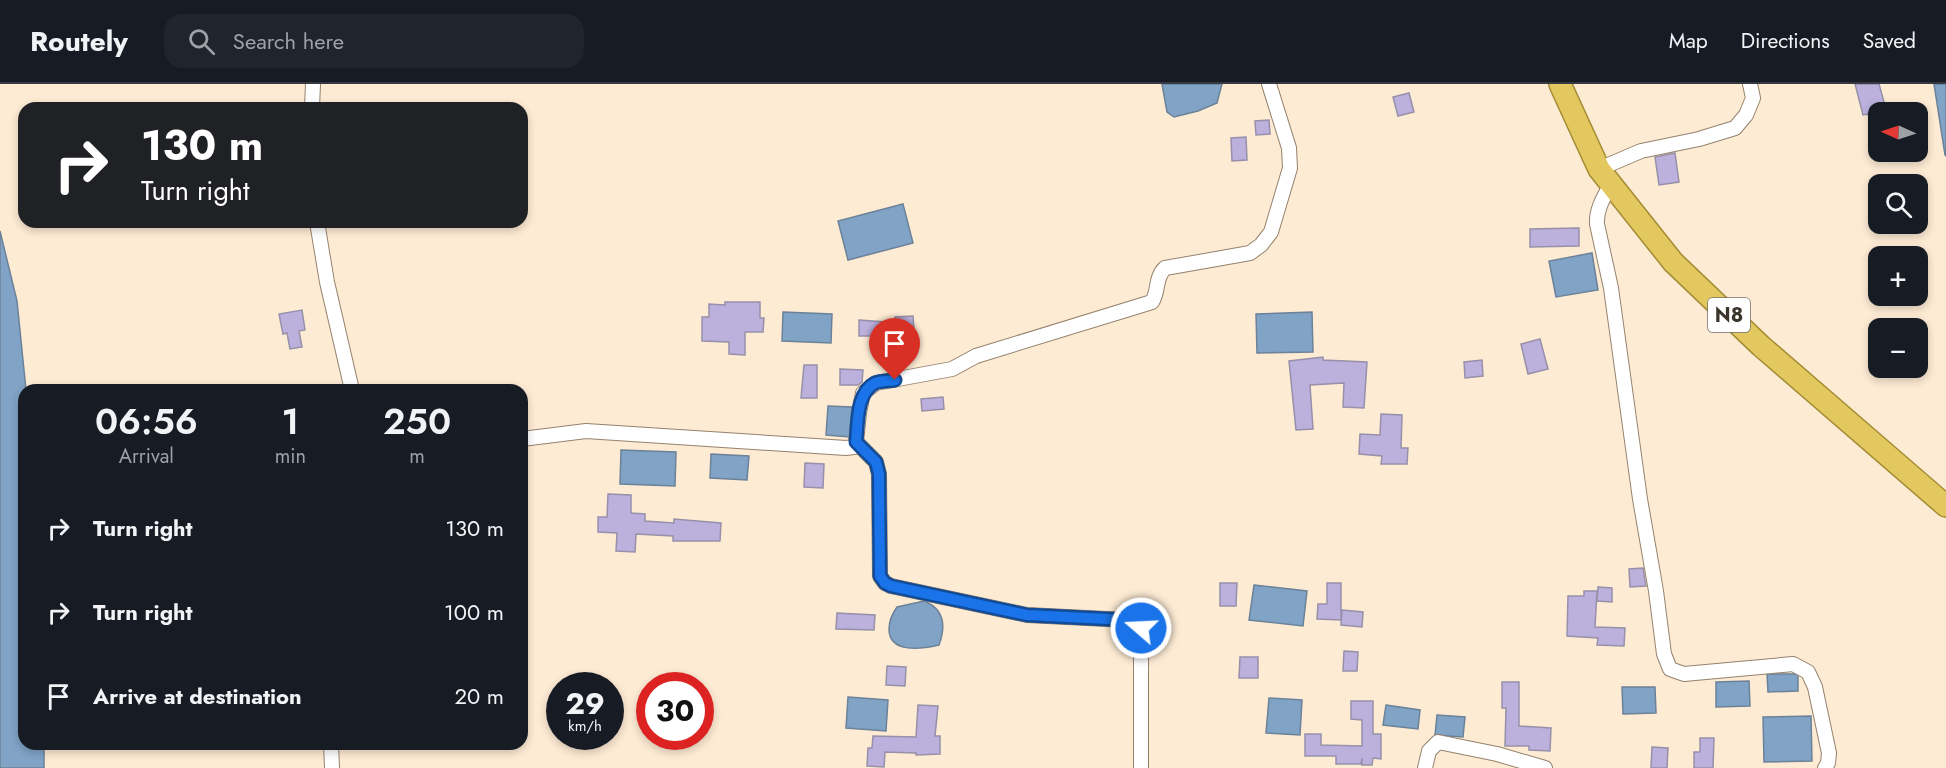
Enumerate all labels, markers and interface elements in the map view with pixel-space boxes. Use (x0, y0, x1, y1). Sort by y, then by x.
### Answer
search box (164, 14, 584, 68)
text: Routely (30, 21, 128, 62)
icon: search (185, 25, 218, 58)
text: Search here (233, 25, 344, 57)
text: Map (1669, 26, 1708, 56)
text: Directions (1741, 26, 1830, 56)
text: Saved (1863, 26, 1916, 56)
north arrow (1868, 102, 1928, 162)
map controls (1868, 102, 1928, 378)
text: 130 m (141, 115, 263, 176)
icon: right (42, 126, 120, 204)
text: Turn right (141, 171, 249, 210)
button: search (1868, 174, 1928, 234)
button: + (1868, 246, 1928, 306)
road number: N8 (1708, 298, 1750, 332)
pin (869, 318, 920, 380)
button: − (1868, 318, 1928, 378)
icon: arrive (878, 327, 911, 360)
text: 06:56 (95, 395, 198, 447)
text: 1 (282, 395, 299, 447)
text: 250 (383, 395, 451, 447)
text: Arrival (119, 442, 174, 471)
text: min (275, 442, 306, 471)
text: m (409, 442, 425, 471)
icon: right (42, 512, 75, 545)
text: Turn right (93, 512, 193, 544)
text: 130 m (445, 512, 504, 544)
icon: right (42, 596, 75, 629)
text: Turn right (93, 596, 193, 628)
text: 100 m (444, 596, 504, 628)
position arrow (1109, 596, 1173, 660)
speed limit sign: 30 (636, 672, 714, 750)
icon: arrive (42, 680, 75, 713)
text: Arrive at destination (93, 680, 302, 712)
text: 20 m (455, 680, 504, 712)
text: 29 (565, 682, 605, 725)
text: km/h (568, 715, 602, 737)

